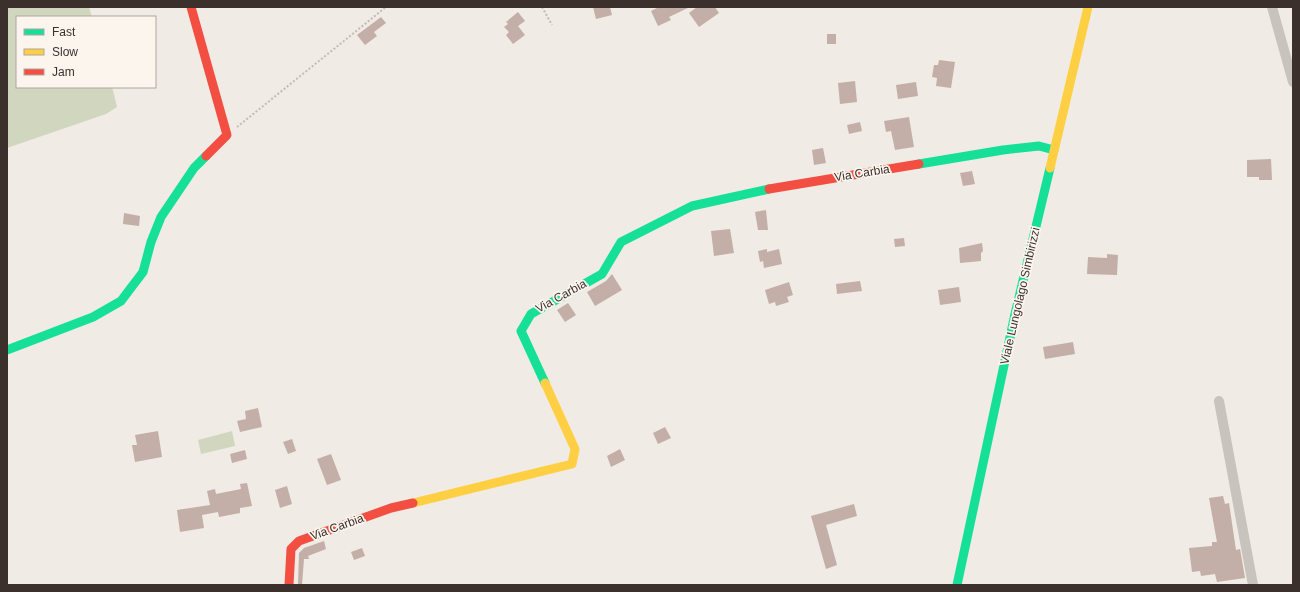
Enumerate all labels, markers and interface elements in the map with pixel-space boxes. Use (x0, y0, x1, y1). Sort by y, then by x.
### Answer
legend (16, 16, 156, 88)
text: Fast (52, 25, 76, 39)
text: Slow (52, 45, 78, 59)
text: Jam (52, 65, 75, 79)
street label: Via Carbia (833, 162, 891, 184)
street label: Viale Lungolago Simbirizzi (997, 226, 1043, 366)
street label: Via Carbia (533, 276, 589, 316)
street label: Via Carbia (308, 511, 366, 543)

